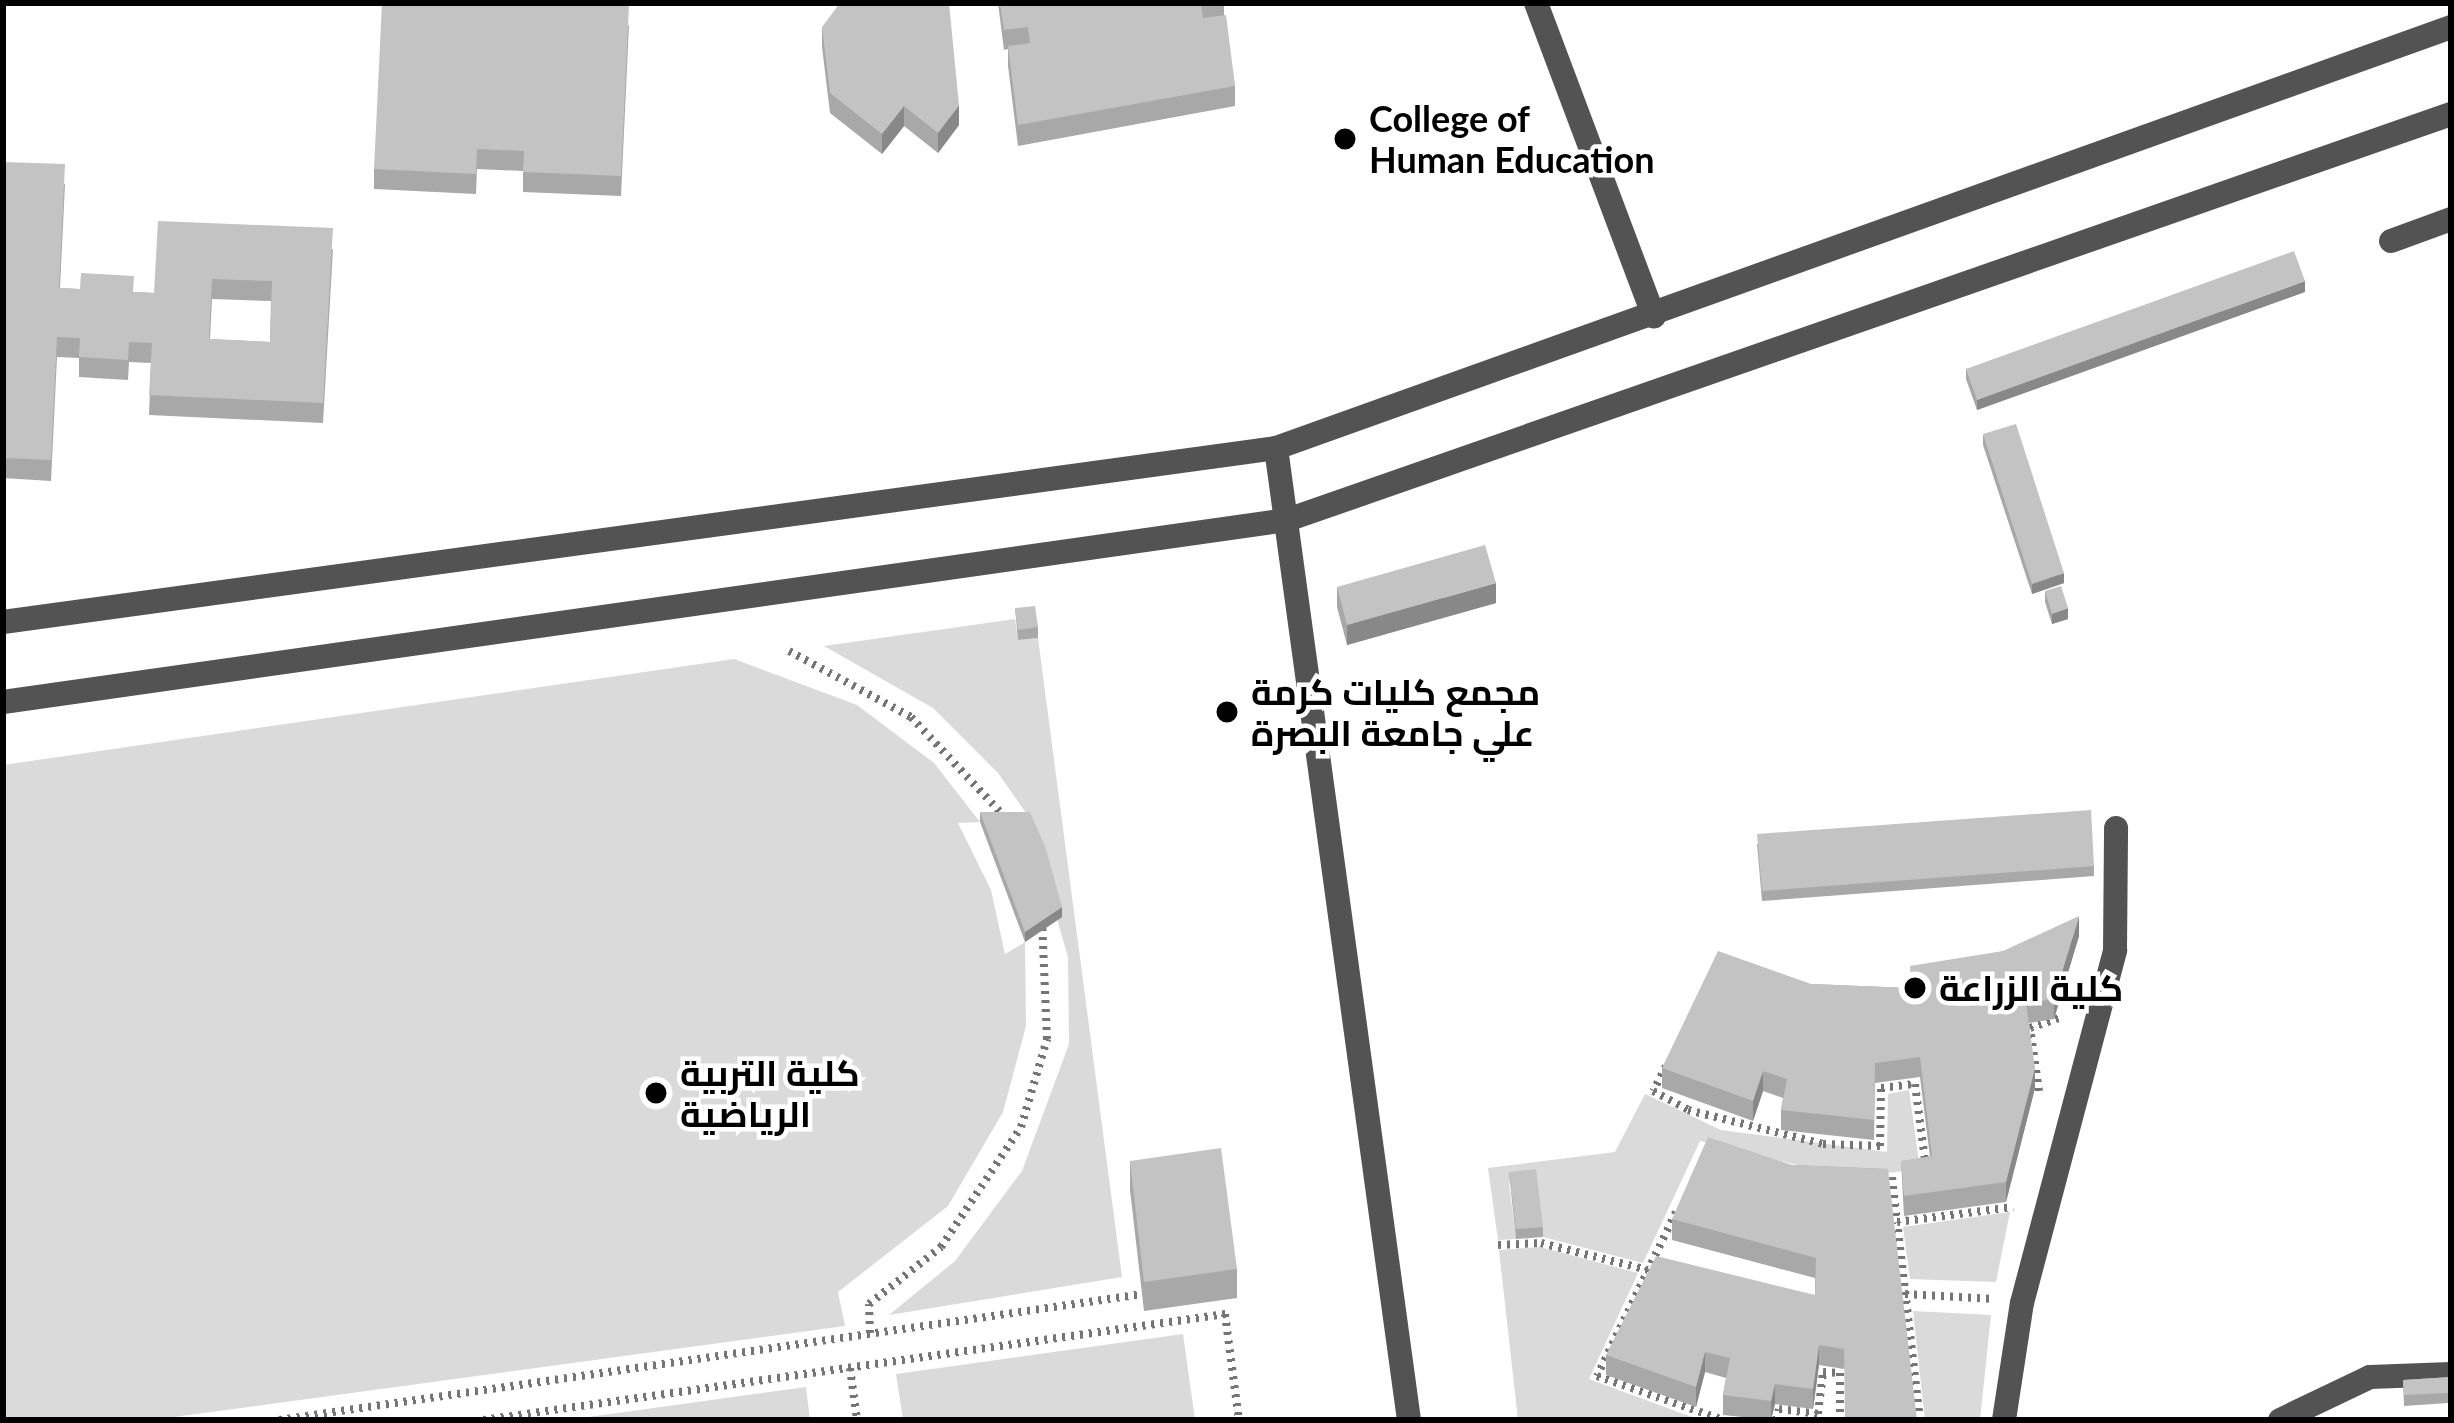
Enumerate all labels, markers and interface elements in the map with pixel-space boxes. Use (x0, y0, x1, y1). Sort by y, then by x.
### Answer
place label: College of Human Education (1369, 96, 1654, 181)
marker: College of Human Education (1332, 126, 1358, 152)
place label: مجمع كليات كرمة علي جامعة البصرة (1251, 669, 1540, 754)
marker: مجمع كليات كرمة علي جامعة البصرة (1214, 699, 1240, 725)
place label: كلية الزراعة (1939, 966, 2123, 1010)
marker: كلية الزراعة (1902, 975, 1928, 1001)
place label: كلية التربية الرياضية (680, 1050, 860, 1135)
marker: كلية التربية الرياضية (643, 1080, 669, 1106)

